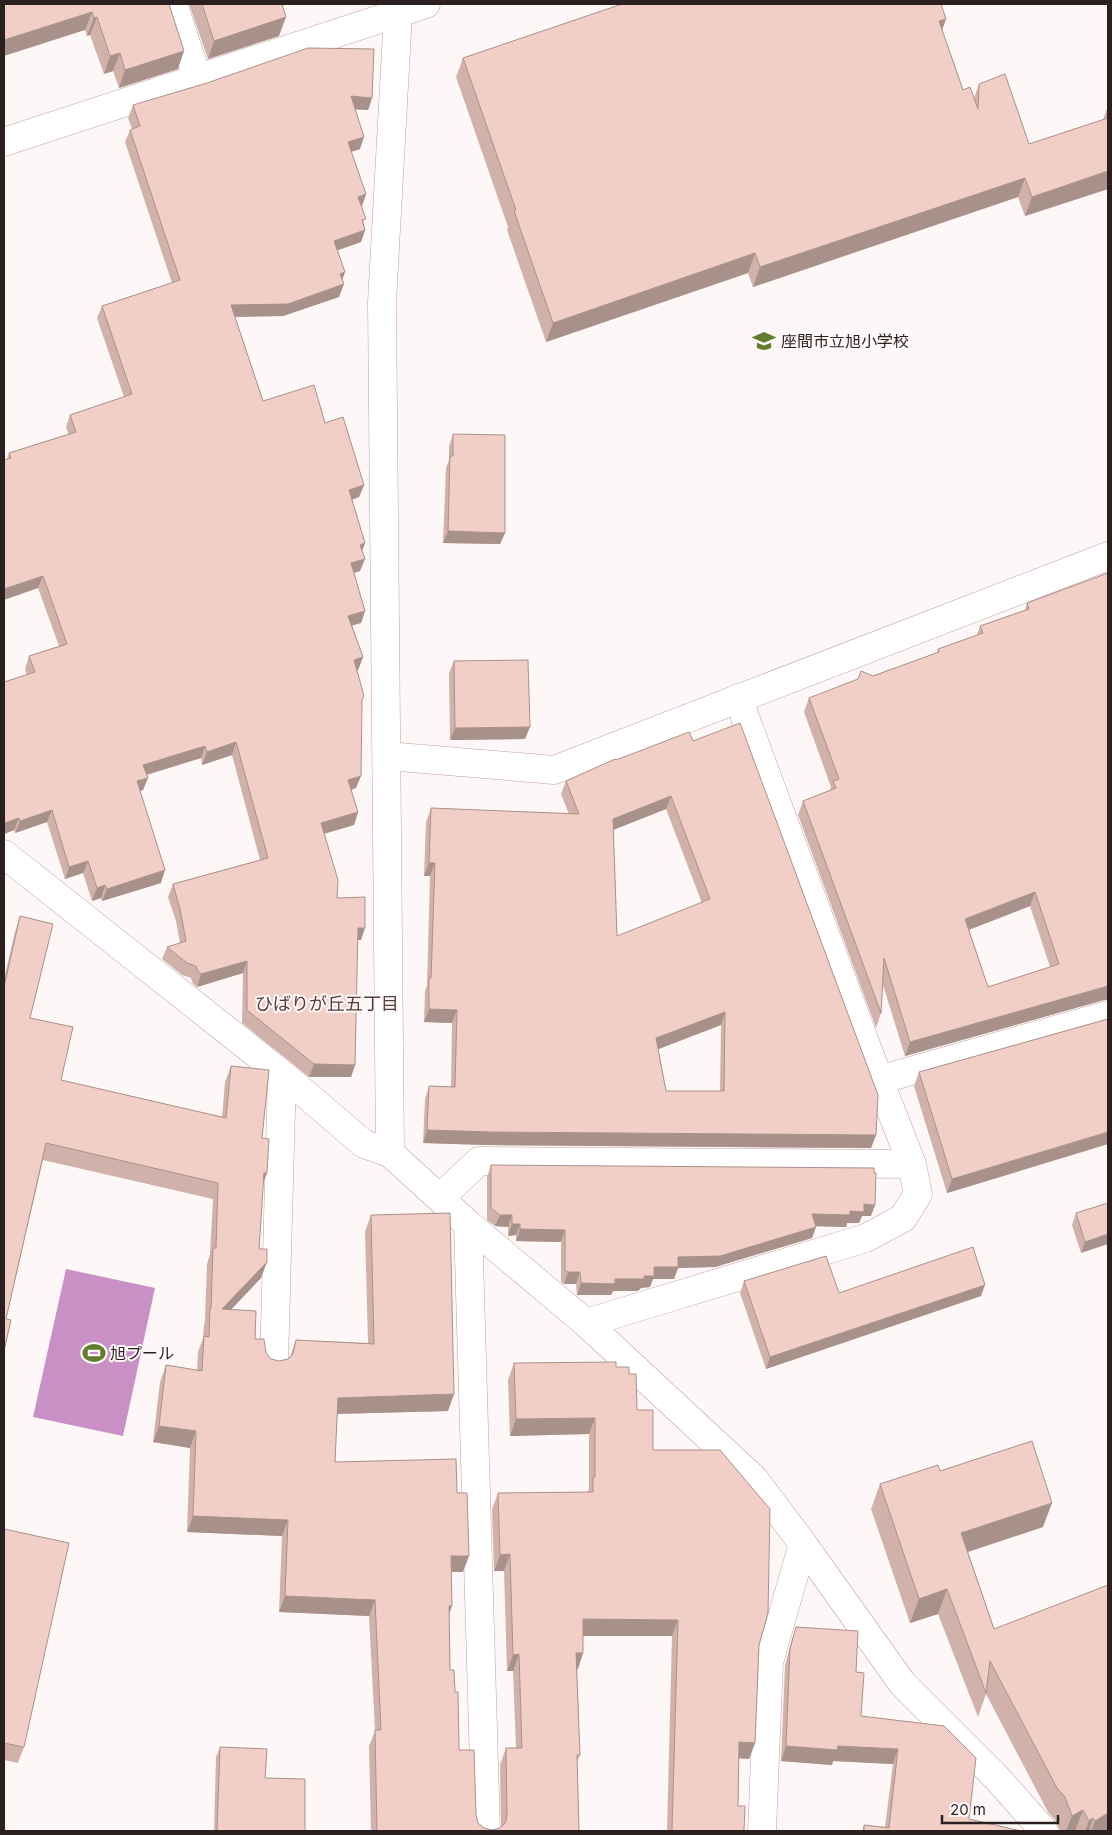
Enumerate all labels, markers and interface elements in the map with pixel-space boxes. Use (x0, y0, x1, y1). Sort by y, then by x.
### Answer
school or university icon: 座間市立旭小学校 (751, 328, 777, 354)
place label: 座間市立旭小学校 (781, 331, 909, 351)
district label: ひばりが丘五丁目 (255, 993, 399, 1014)
sports icon: 旭プール (81, 1340, 107, 1366)
place label: 旭プール (110, 1343, 174, 1363)
scale bar (942, 1792, 1058, 1824)
text: 20 m (950, 1800, 986, 1819)

